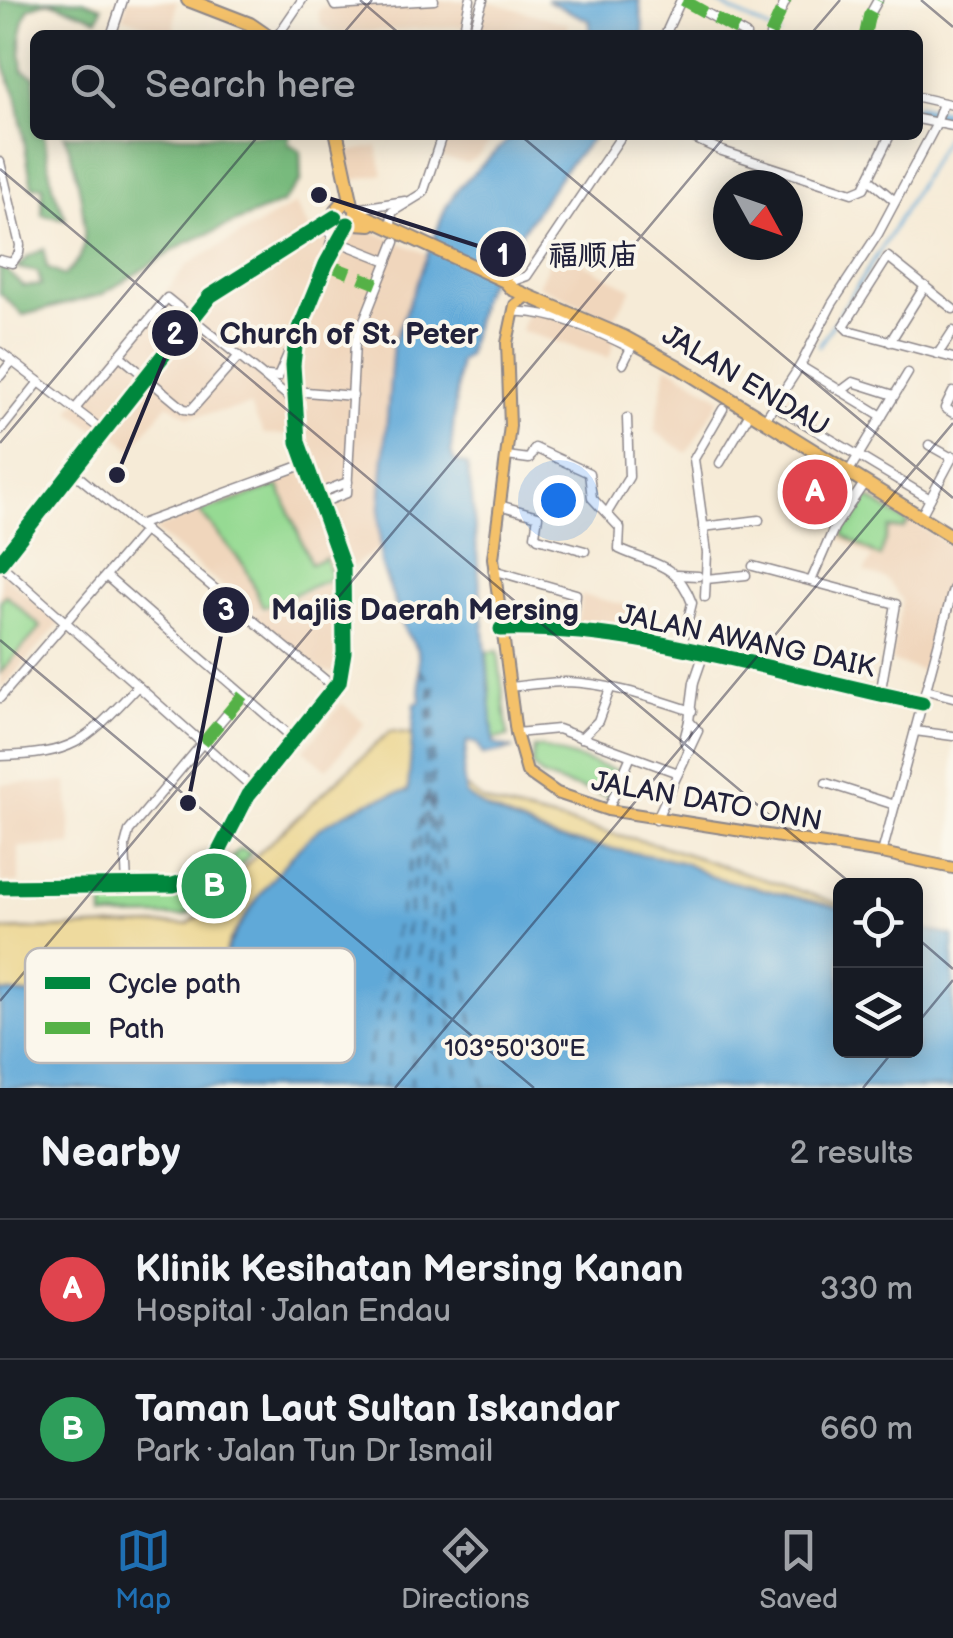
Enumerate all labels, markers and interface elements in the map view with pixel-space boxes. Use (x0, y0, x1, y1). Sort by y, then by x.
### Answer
search box (30, 30, 923, 140)
icon: search (65, 58, 120, 113)
text: Search here (145, 63, 356, 108)
north arrow (713, 170, 803, 260)
callout: 福顺庙 (478, 224, 658, 284)
text: 1 (497, 238, 509, 274)
text: 福顺庙 (548, 238, 638, 274)
callout: Church of St. Peter (150, 303, 499, 363)
text: 2 (166, 317, 184, 353)
text: Church of St. Peter (220, 317, 480, 353)
street label: JALAN ENDAU (656, 319, 834, 444)
pin: A (782, 454, 848, 530)
your location (533, 475, 584, 526)
callout: Majlis Daerah Mersing (201, 580, 599, 640)
text: 3 (217, 593, 235, 629)
text: Majlis Daerah Mersing (271, 593, 579, 629)
street label: JALAN AWANG DAIK (615, 598, 879, 685)
street label: JALAN DATO ONN (589, 765, 825, 838)
pin: B (182, 848, 246, 924)
map controls (833, 878, 923, 1058)
button: locate (833, 878, 923, 968)
legend (25, 948, 355, 1063)
text: Cycle path (108, 968, 241, 1001)
button: layers (833, 968, 923, 1058)
text: Path (108, 1013, 164, 1046)
text: 103°50'30"E (444, 1033, 586, 1064)
text: Nearby (40, 1128, 180, 1179)
text: 2 results (789, 1134, 913, 1173)
text: Klinik Kesihatan Mersing Kanan (135, 1247, 684, 1292)
text: A (63, 1270, 82, 1309)
text: 330 m (820, 1270, 913, 1309)
text: Hospital · Jalan Endau (135, 1292, 451, 1331)
text: Taman Laut Sultan Iskandar (135, 1387, 620, 1432)
text: B (61, 1410, 84, 1449)
text: 660 m (820, 1410, 913, 1449)
text: Park · Jalan Tun Dr Ismail (135, 1432, 493, 1471)
tab: Map (115, 1523, 171, 1616)
tab: Directions (401, 1523, 530, 1616)
tab: Saved (760, 1523, 838, 1616)

